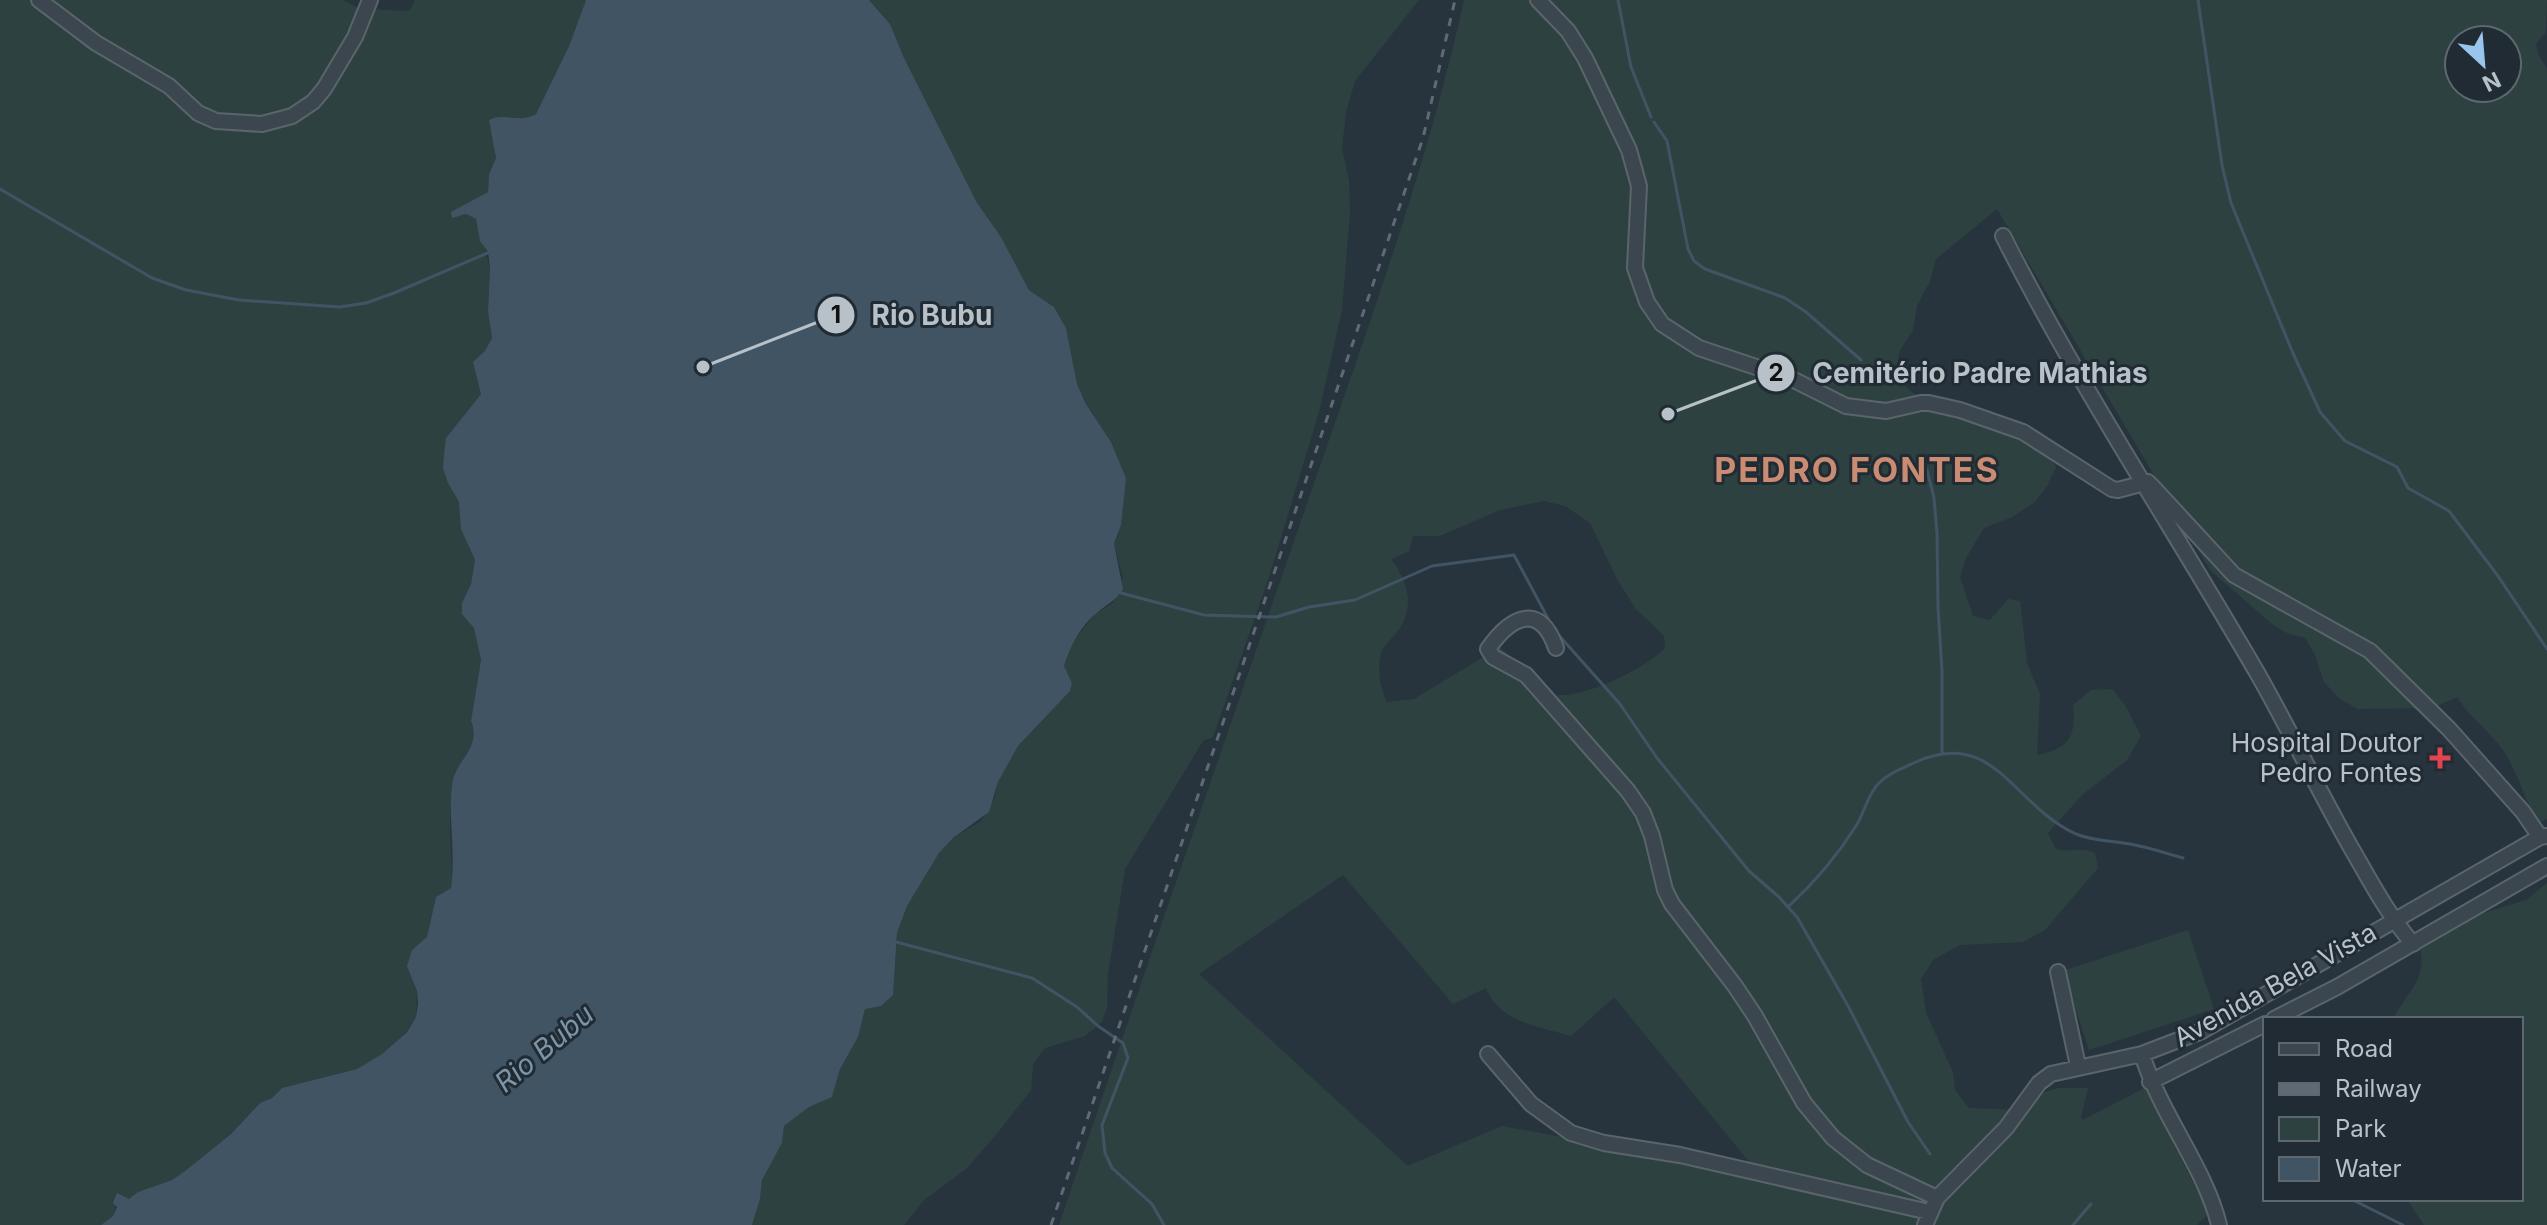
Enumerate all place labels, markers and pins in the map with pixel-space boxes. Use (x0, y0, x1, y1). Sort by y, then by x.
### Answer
callout: Rio Bubu (816, 289, 1008, 341)
callout: Cemitério Padre Mathias (1756, 347, 2164, 399)
place label: Hospital Doutor Pedro Fontes (2231, 727, 2422, 788)
marker: Hospital Doutor Pedro Fontes (2429, 747, 2451, 769)

